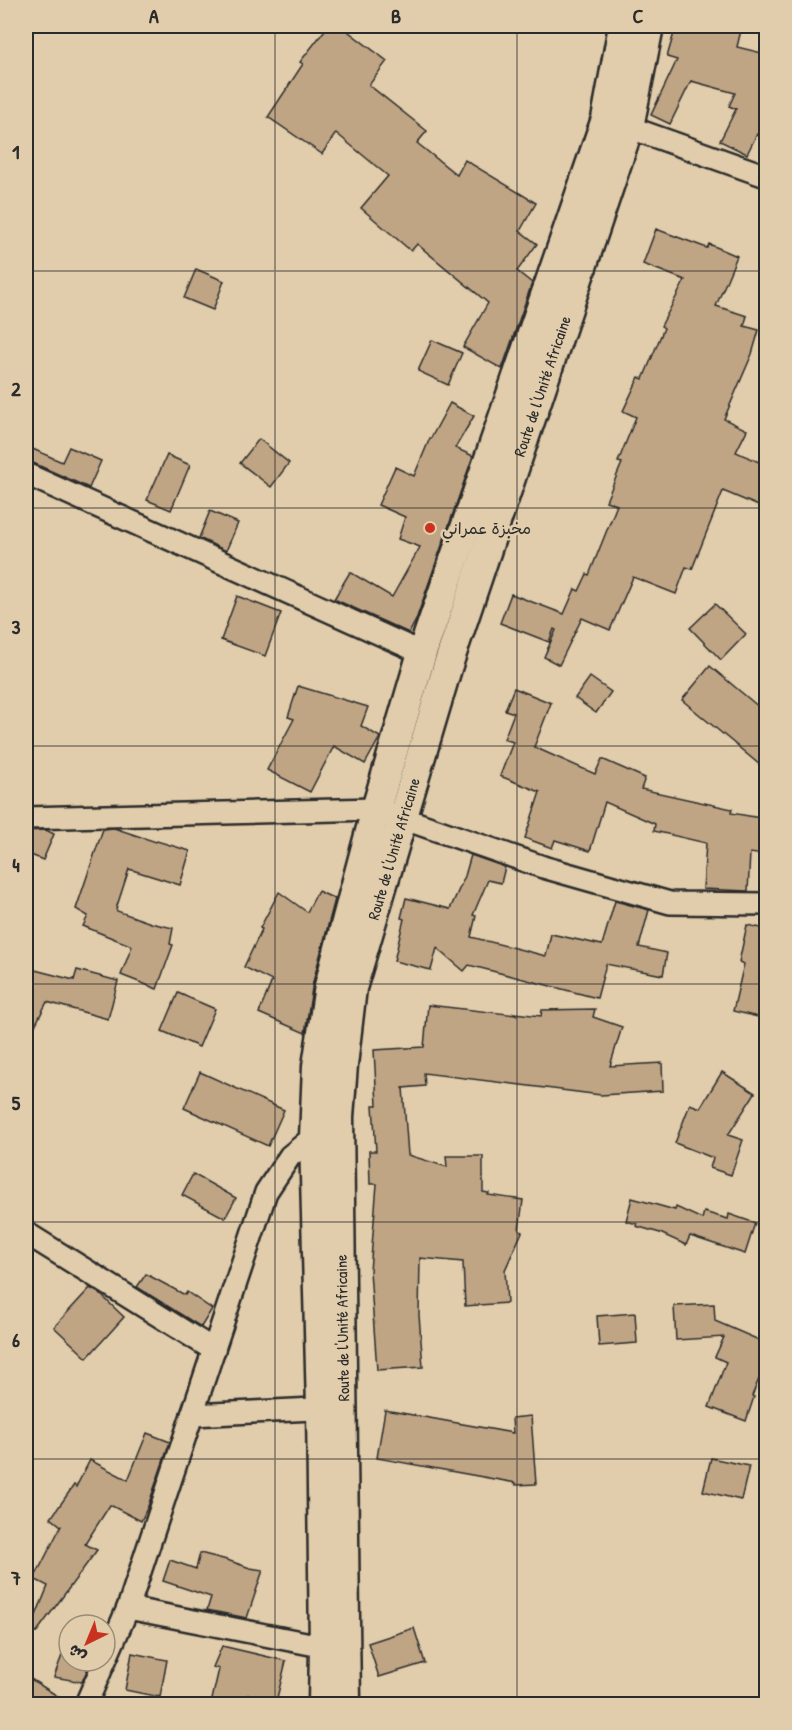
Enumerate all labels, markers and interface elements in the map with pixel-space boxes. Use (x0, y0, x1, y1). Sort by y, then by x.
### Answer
text: A (149, 2, 159, 29)
text: B (391, 2, 401, 29)
text: C (633, 2, 644, 29)
text: 1 (12, 138, 20, 165)
street label: Route de l'Unité Africaine (508, 312, 576, 459)
text: 2 (11, 375, 21, 402)
place label: مخبزة عمراني (442, 517, 531, 543)
marker: مخبزة عمراني (423, 521, 437, 535)
text: 3 (12, 613, 21, 640)
street label: Route de l'Unité Africaine (362, 774, 425, 922)
text: 4 (12, 851, 20, 878)
text: 5 (12, 1089, 21, 1116)
street label: Route de l'Unité Africaine (330, 1254, 354, 1402)
text: 6 (12, 1326, 20, 1353)
text: 7 (10, 1564, 21, 1591)
north arrow (57, 1613, 117, 1673)
text: ش (63, 1640, 91, 1668)

